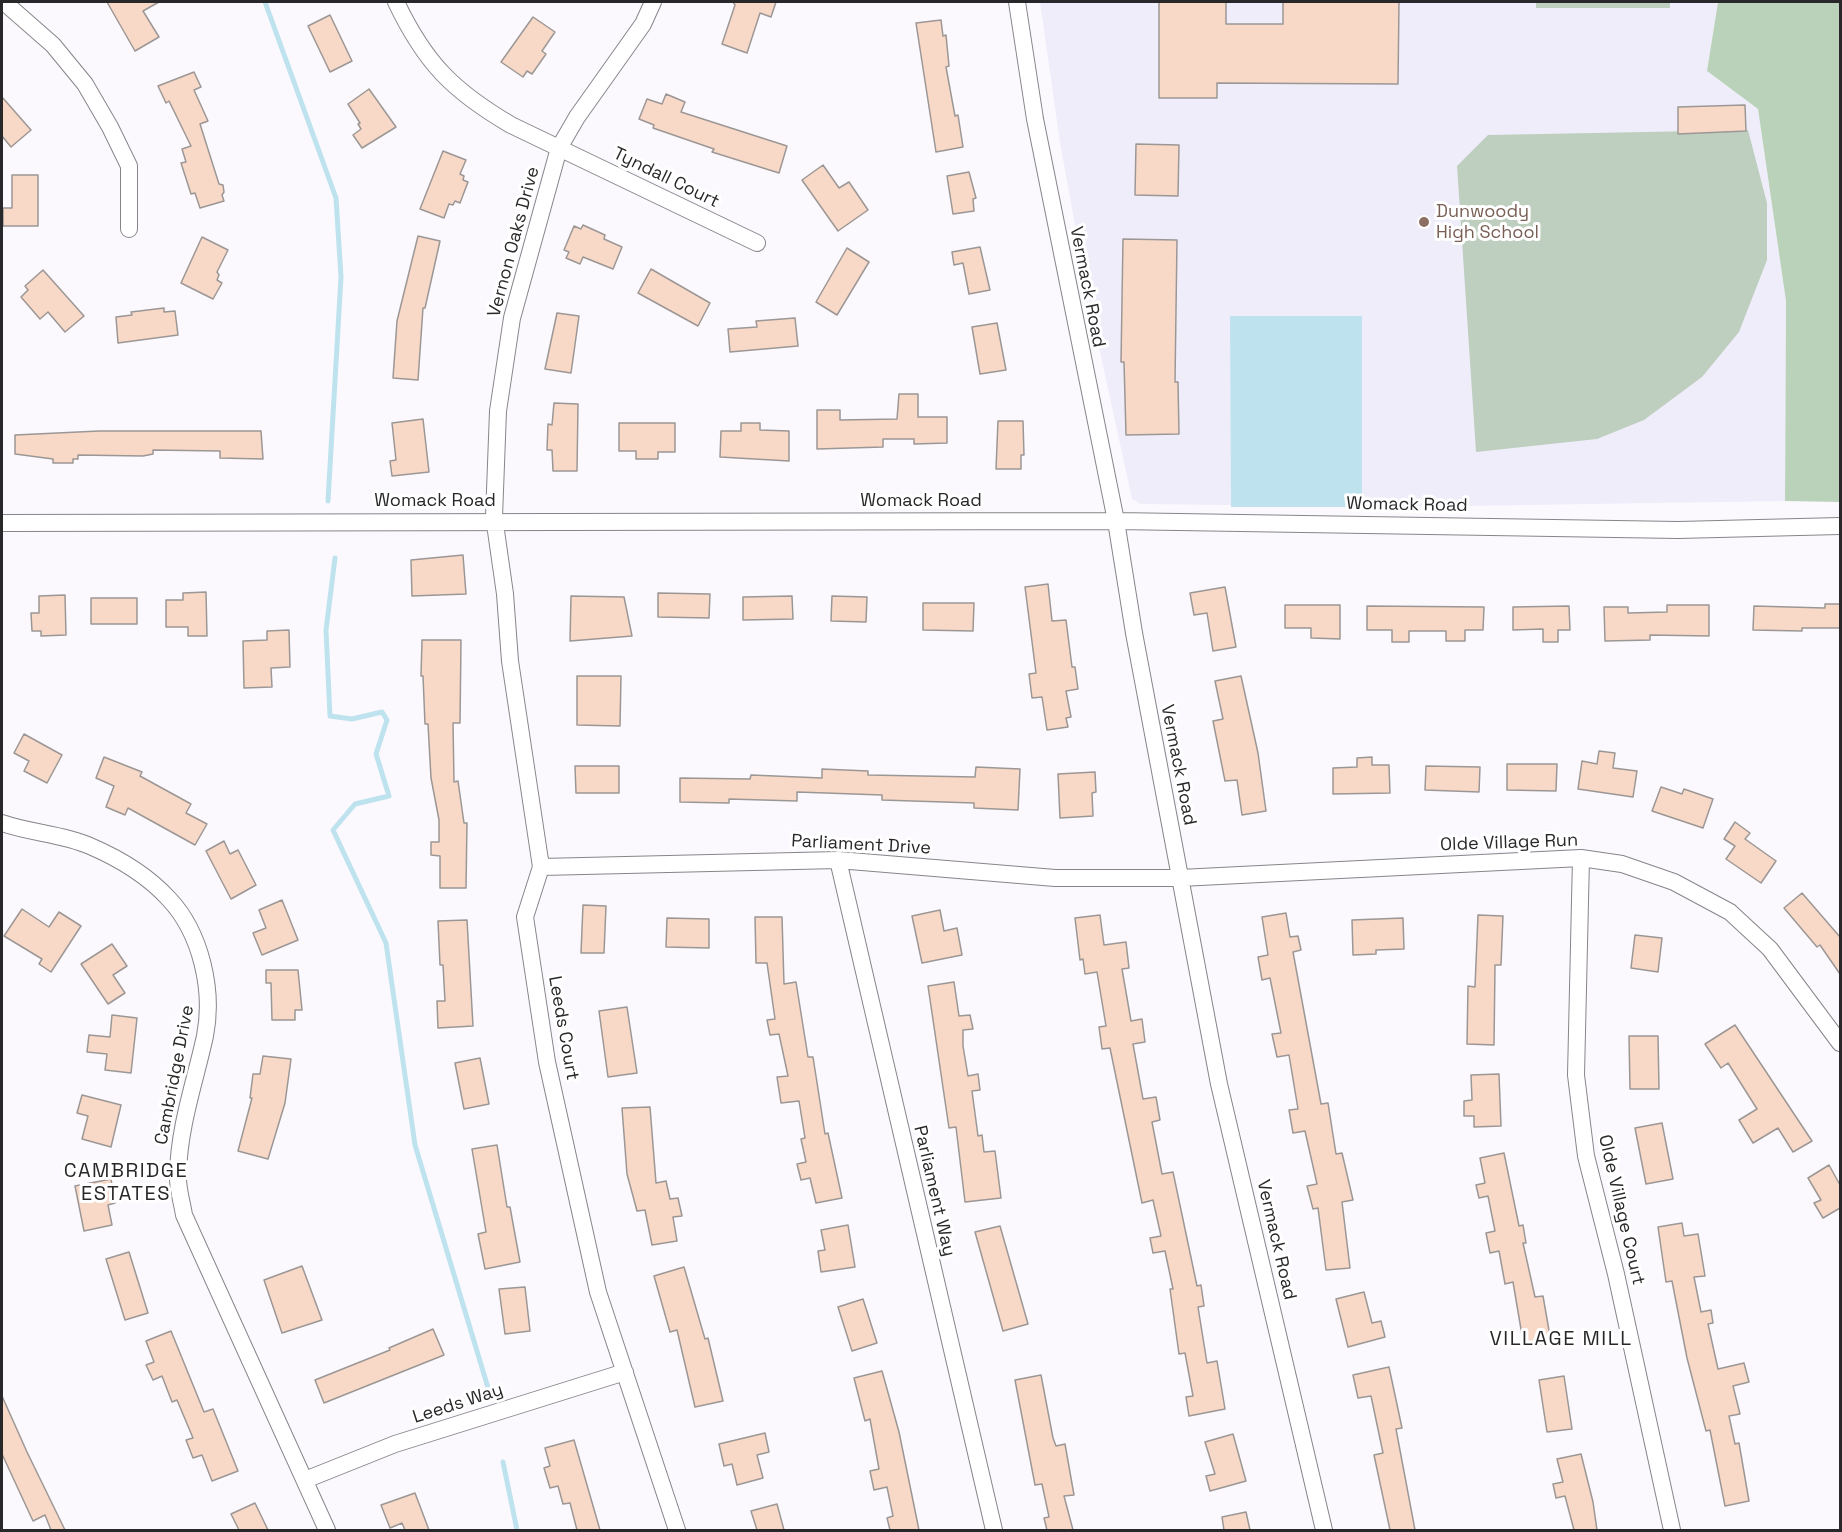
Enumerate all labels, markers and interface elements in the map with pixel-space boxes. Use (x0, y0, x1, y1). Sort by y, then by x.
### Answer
street label: Tyndall Court (609, 143, 723, 213)
street label: Vernon Oaks Drive (484, 164, 544, 320)
place label: Dunwoody High School (1436, 201, 1539, 244)
marker: Dunwoody High School (1417, 215, 1431, 229)
street label: Vermack Road (1065, 225, 1109, 349)
street label: Womack Road (374, 490, 496, 512)
street label: Womack Road (860, 490, 982, 512)
street label: Womack Road (1346, 493, 1468, 517)
street label: Vermack Road (1156, 703, 1200, 827)
street label: Olde Village Run (1440, 830, 1578, 856)
street label: Parliament Drive (791, 831, 931, 859)
street label: Leeds Court (543, 974, 583, 1082)
street label: Cambridge Drive (151, 1003, 199, 1147)
street label: Parliament Way (908, 1124, 960, 1258)
street label: Olde Village Court (1593, 1133, 1649, 1287)
district label: CAMBRIDGE ESTATES (64, 1160, 188, 1207)
street label: Vermack Road (1252, 1178, 1300, 1302)
district label: VILLAGE MILL (1489, 1328, 1633, 1352)
street label: Leeds Way (410, 1379, 506, 1429)

